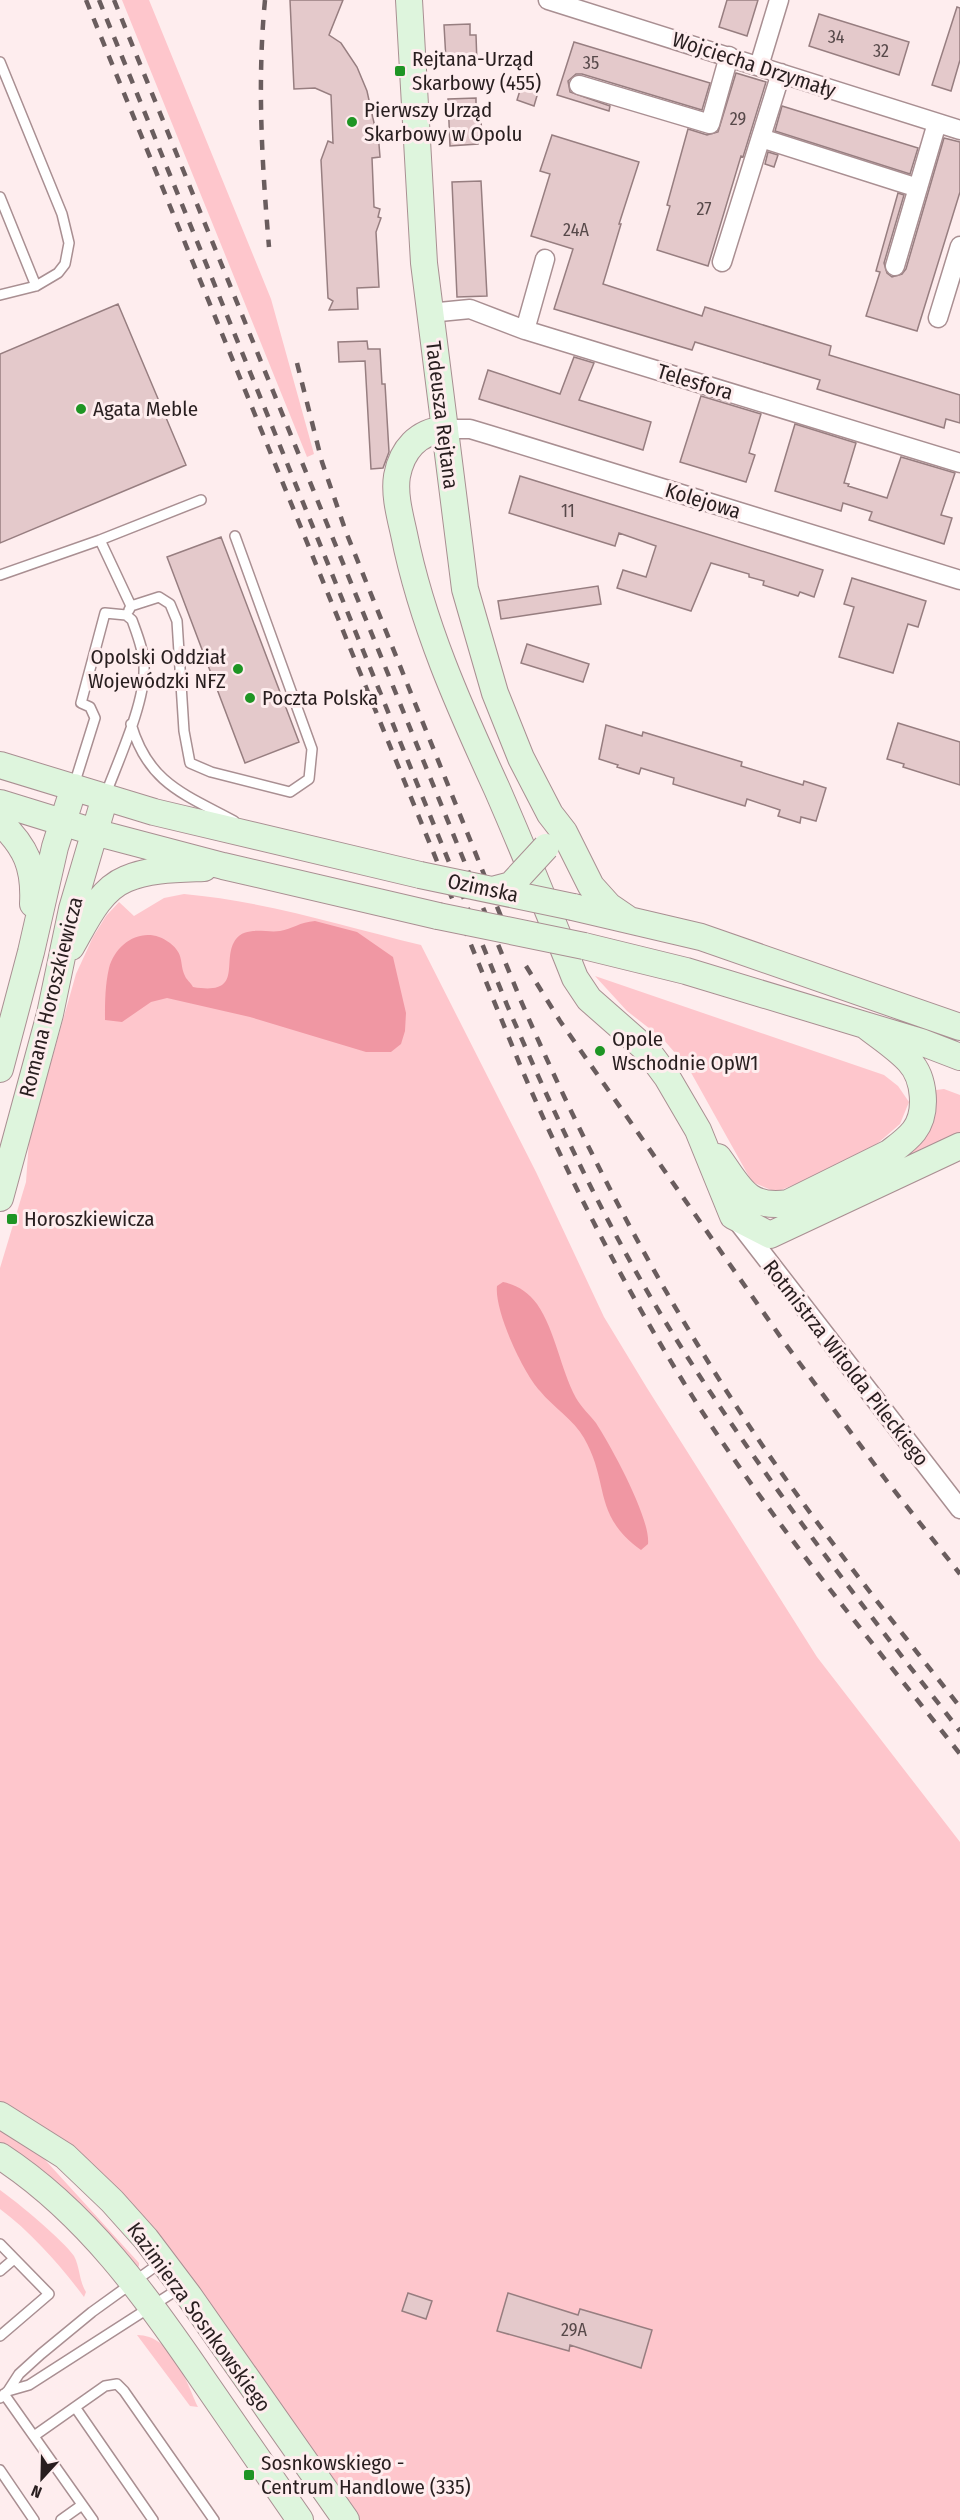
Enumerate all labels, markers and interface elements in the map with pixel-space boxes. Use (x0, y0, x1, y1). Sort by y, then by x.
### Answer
street label: Wojciecha Drzymały (669, 26, 840, 104)
house number: 34 (828, 26, 845, 48)
house number: 32 (873, 40, 889, 62)
place label: Rejtana-Urząd Skarbowy (455) (412, 46, 541, 96)
house number: 35 (583, 52, 599, 74)
marker: Rejtana-Urząd Skarbowy (455) (393, 64, 407, 78)
place label: Pierwszy Urząd Skarbowy w Opolu (364, 97, 522, 147)
house number: 29 (730, 108, 746, 130)
marker: Pierwszy Urząd Skarbowy w Opolu (345, 115, 359, 129)
house number: 27 (696, 198, 712, 220)
house number: 24A (563, 219, 589, 241)
street label: Tadeusza Rejtana (420, 339, 464, 491)
street label: Telesfora (654, 358, 736, 406)
place label: Agata Meble (93, 396, 198, 422)
marker: Agata Meble (74, 402, 88, 416)
street label: Kolejowa (662, 477, 744, 525)
house number: 11 (561, 500, 575, 522)
place label: Opolski Oddział Wojewódzki NFZ (88, 644, 227, 694)
marker: Opolski Oddział Wojewódzki NFZ (231, 662, 245, 676)
place label: Poczta Polska (262, 685, 378, 711)
marker: Poczta Polska (243, 691, 257, 705)
street label: Ozimska (445, 868, 521, 908)
street label: Romana Horoszkiewicza (14, 894, 88, 1100)
place label: Opole Wschodnie OpW1 (612, 1026, 758, 1076)
marker: Opole Wschodnie OpW1 (593, 1044, 607, 1058)
place label: Horoszkiewicza (24, 1206, 155, 1232)
marker: Horoszkiewicza (5, 1212, 19, 1226)
street label: Rotmistrza Witolda Pileckiego (757, 1255, 935, 1471)
street label: Kazimierza Sosnkowskiego (121, 2217, 277, 2417)
house number: 29A (561, 2319, 587, 2341)
north arrow (12, 2448, 72, 2508)
place label: Sosnkowskiego - Centrum Handlowe (335) (261, 2450, 471, 2500)
marker: Sosnkowskiego - Centrum Handlowe (335) (242, 2468, 256, 2482)
text: N (29, 2481, 45, 2502)

